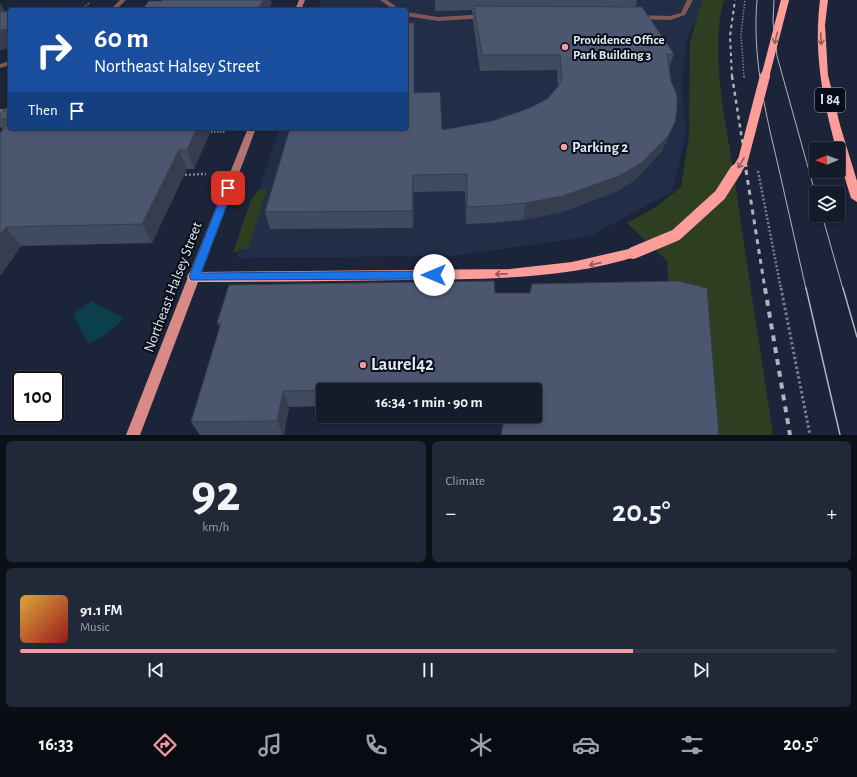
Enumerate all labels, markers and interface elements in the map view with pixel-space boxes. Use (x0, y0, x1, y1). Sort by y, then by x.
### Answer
icon: right (28, 24, 80, 76)
text: 60 m (94, 25, 149, 53)
one-way arrow (771, 31, 779, 44)
one-way arrow (817, 32, 825, 45)
place label: Providence Office Park Building 3 (573, 34, 665, 62)
marker: Providence Office Park Building 3 (560, 42, 570, 52)
text: Northeast Halsey Street (94, 58, 260, 76)
road number: I 84 (815, 88, 845, 112)
icon: arrive (66, 100, 88, 122)
text: Then (28, 103, 58, 118)
place label: Parking 2 (572, 140, 628, 155)
marker: Parking 2 (559, 142, 569, 152)
north arrow (809, 142, 845, 178)
map controls (809, 142, 845, 222)
one-way arrow (736, 157, 744, 169)
pin (211, 171, 245, 205)
icon: arrive (217, 177, 239, 199)
button: layers (809, 186, 845, 222)
street label: Northeast Halsey Street (141, 219, 205, 354)
position arrow (413, 254, 455, 296)
one-way arrow (589, 260, 602, 268)
one-way arrow (495, 270, 508, 278)
place label: Laurel42 (371, 356, 434, 374)
marker: Laurel42 (358, 360, 368, 370)
speed limit sign: 100 (12, 371, 64, 423)
text: 16:34 · 1 min · 90 m (375, 395, 483, 410)
text: 92 (191, 468, 241, 520)
text: Climate (446, 475, 485, 488)
text: 20.5° (612, 497, 670, 527)
text: − (446, 502, 456, 524)
text: + (826, 502, 837, 524)
text: km/h (202, 521, 229, 534)
text: 91.1 FM (80, 603, 122, 618)
text: Music (80, 621, 110, 634)
icon: previous (145, 659, 167, 681)
icon: pause (417, 659, 439, 681)
icon: next (690, 659, 712, 681)
icon: directions (151, 731, 179, 759)
icon: music (256, 731, 284, 759)
icon: phone (362, 731, 390, 759)
icon: climate (467, 731, 495, 759)
icon: car (572, 731, 600, 759)
icon: filters (678, 731, 706, 759)
text: 16:33 (39, 736, 74, 754)
text: 20.5° (783, 736, 818, 754)

